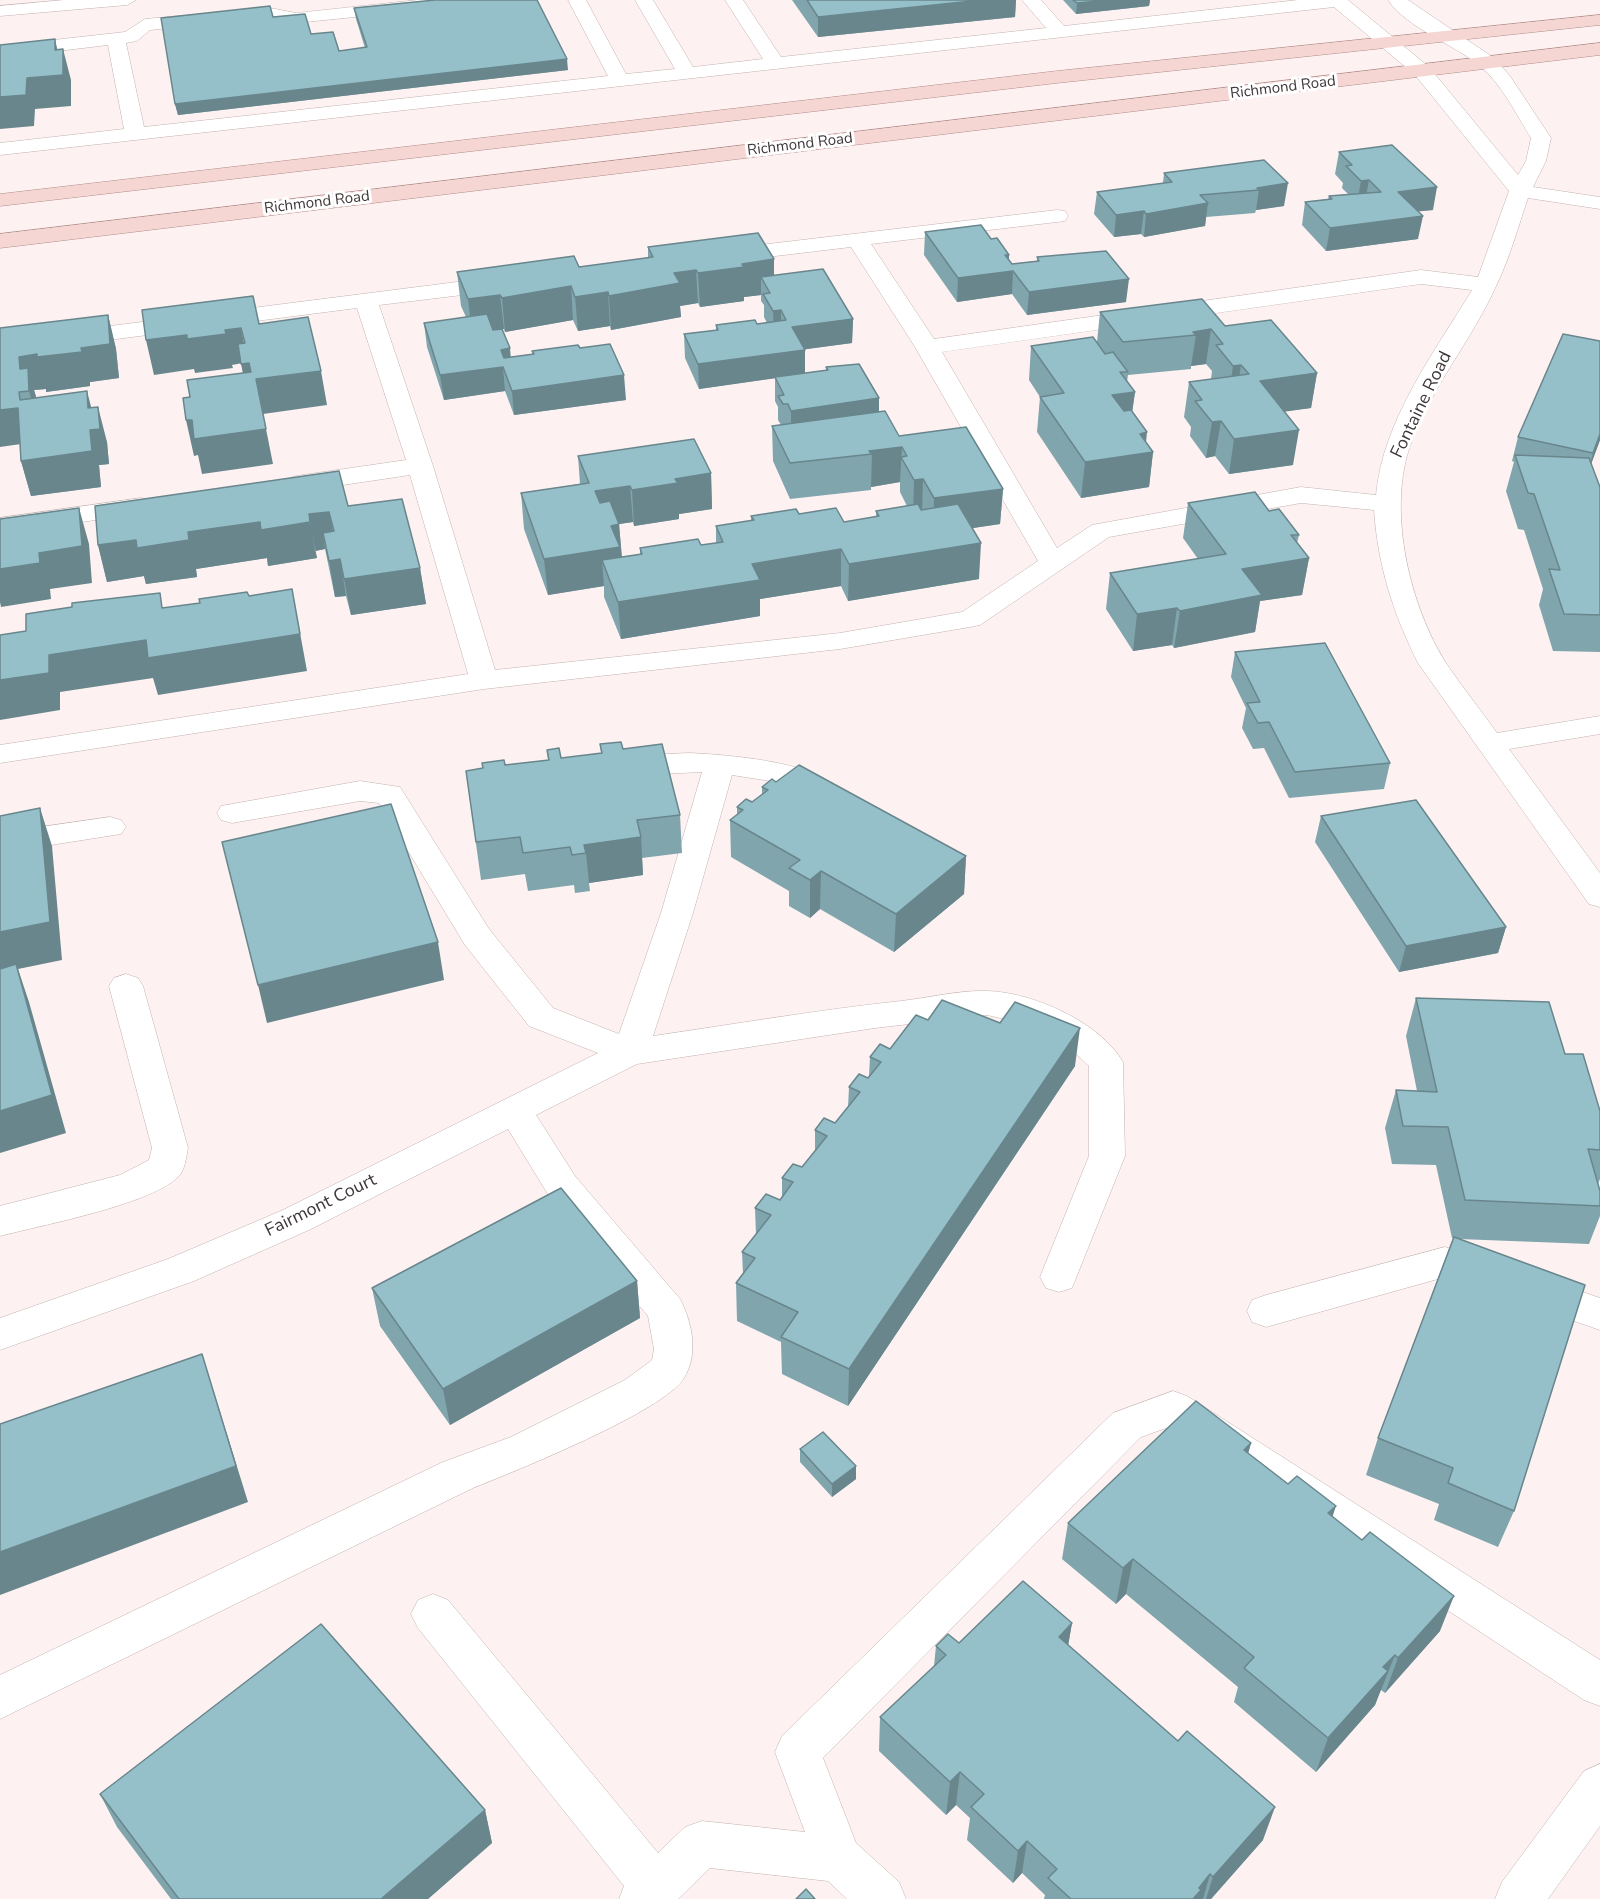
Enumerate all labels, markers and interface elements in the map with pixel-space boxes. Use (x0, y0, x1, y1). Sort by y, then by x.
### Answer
street label: Richmond Road (1229, 73, 1337, 103)
street label: Richmond Road (746, 130, 854, 160)
street label: Richmond Road (263, 188, 371, 218)
street label: Fontaine Road (1387, 348, 1457, 462)
street label: Fairmont Court (262, 1170, 380, 1242)

